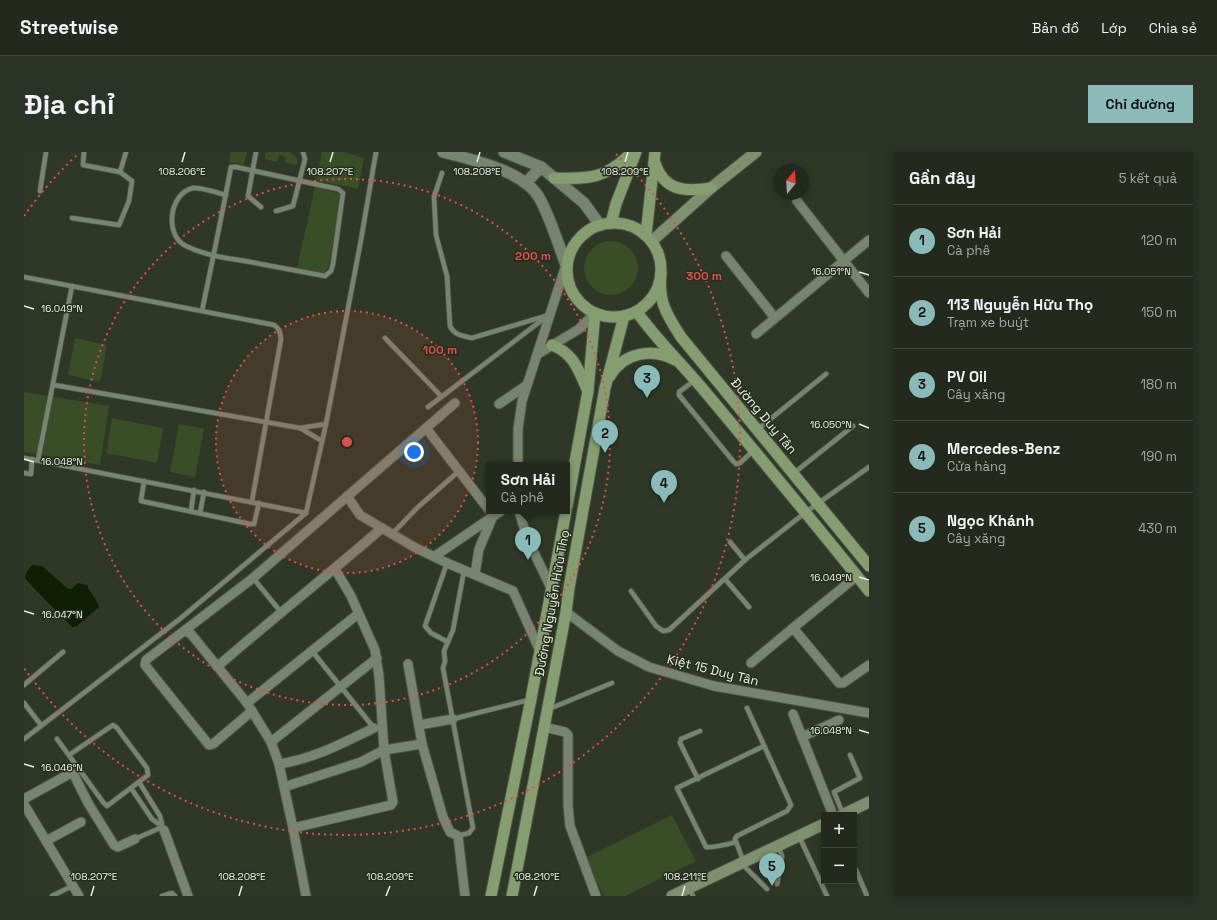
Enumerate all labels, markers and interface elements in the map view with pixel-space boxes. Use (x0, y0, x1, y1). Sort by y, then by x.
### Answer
text: Streetwise (20, 15, 119, 40)
text: Bản đồ (1032, 19, 1079, 37)
text: Lớp (1101, 19, 1127, 37)
text: Chia sẻ (1149, 19, 1197, 37)
button: Chỉ đường (1088, 85, 1193, 123)
text: Địa chỉ (24, 86, 115, 122)
north arrow (773, 164, 809, 200)
text: 108.206°E (158, 165, 206, 178)
text: 108.207°E (307, 165, 354, 178)
text: 108.208°E (453, 165, 501, 178)
text: 108.209°E (601, 165, 649, 178)
text: Gần đây (909, 167, 976, 189)
text: 5 kết quả (1119, 170, 1177, 187)
text: Sơn Hải (947, 223, 1001, 242)
text: 1 (919, 232, 925, 249)
text: 120 m (1141, 232, 1177, 249)
text: Cà phê (947, 242, 990, 259)
text: 200 m (515, 248, 551, 264)
text: 16.051°N (811, 265, 851, 278)
text: 300 m (686, 268, 722, 284)
text: 113 Nguyễn Hữu Thọ (947, 295, 1093, 314)
text: 16.049°N (41, 302, 83, 315)
text: 2 (918, 304, 926, 321)
text: 150 m (1141, 304, 1177, 321)
text: Trạm xe buýt (947, 314, 1029, 331)
text: 100 m (423, 342, 457, 358)
pin: 3 (634, 365, 660, 398)
text: PV Oil (947, 367, 987, 386)
street label: Đường Duy Tân (727, 374, 801, 458)
text: 3 (918, 376, 926, 393)
text: 180 m (1141, 376, 1177, 393)
text: Cây xăng (947, 386, 1005, 403)
text: 16.050°N (810, 418, 852, 431)
pin: 2 (592, 420, 618, 453)
centre of rings (340, 435, 354, 449)
text: Mercedes-Benz (947, 439, 1060, 458)
your location (404, 442, 424, 462)
text: 4 (918, 448, 926, 465)
text: 190 m (1141, 448, 1177, 465)
text: 16.048°N (41, 455, 83, 468)
text: Cửa hàng (947, 458, 1006, 475)
popup (486, 462, 570, 514)
text: Sơn Hải (501, 470, 555, 489)
pin: 4 (651, 470, 677, 503)
text: Cà phê (501, 489, 544, 506)
text: Ngọc Khánh (947, 511, 1034, 530)
text: 5 (918, 520, 926, 537)
text: 430 m (1138, 520, 1177, 537)
pin: 1 (515, 527, 541, 560)
street label: Đường Nguyễn Hữu Thọ (531, 528, 573, 678)
text: Cây xăng (947, 530, 1005, 547)
text: 16.049°N (810, 571, 852, 584)
text: 16.047°N (41, 608, 83, 621)
street label: Kiệt 15 Duy Tân (665, 650, 761, 690)
text: 16.048°N (810, 724, 852, 737)
text: 16.046°N (41, 761, 83, 774)
map controls (821, 812, 857, 884)
button: + (821, 812, 857, 848)
button: − (821, 848, 857, 884)
pin: 5 (759, 853, 785, 886)
text: 108.207°E (71, 870, 118, 883)
text: 108.208°E (218, 870, 266, 883)
text: 108.209°E (366, 870, 414, 883)
text: 108.210°E (514, 870, 560, 883)
text: 108.211°E (663, 870, 707, 883)

